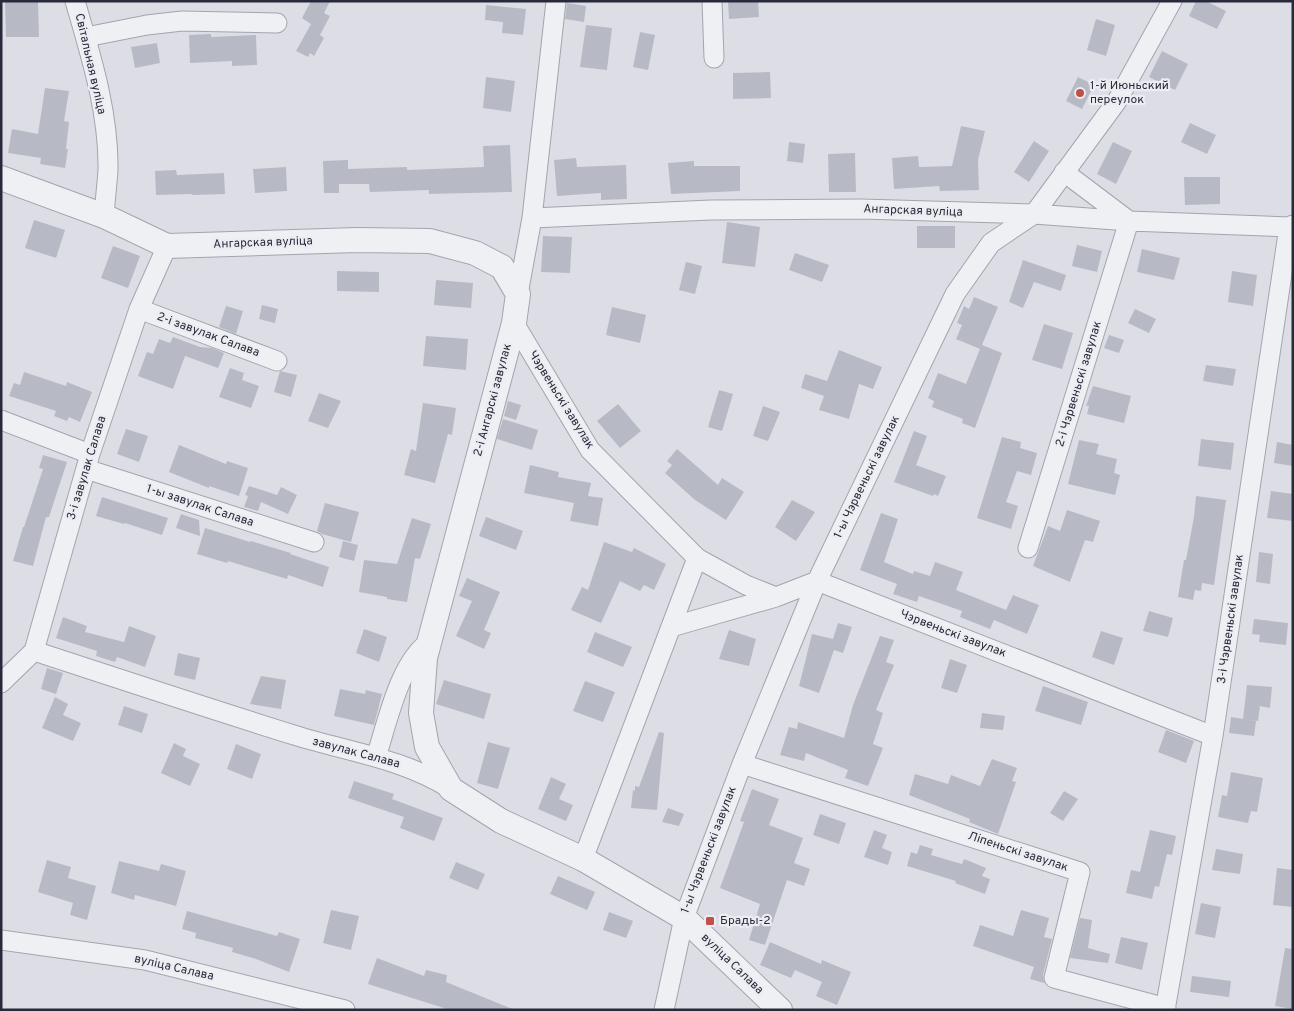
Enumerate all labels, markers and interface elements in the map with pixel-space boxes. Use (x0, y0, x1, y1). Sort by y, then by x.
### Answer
street label: Світальная вуліца (71, 12, 109, 116)
place label: 1-й Июньский переулок (1090, 78, 1169, 108)
marker: 1-й Июньский переулок (1074, 87, 1086, 99)
street label: Ангарская вуліца (863, 201, 963, 221)
street label: Ангарская вуліца (213, 233, 313, 253)
street label: 2-і завулак Салава (154, 309, 262, 361)
street label: 2-і Чэрвеньскі завулак (1052, 319, 1106, 449)
street label: 2-і Ангарскі завулак (470, 342, 516, 458)
street label: Чэрвеньскі завулак (524, 348, 598, 452)
street label: 1-ы Чэрвеньскі завулак (830, 413, 904, 541)
street label: 3-і завулак Салава (64, 414, 110, 522)
street label: 1-ы завулак Салава (144, 481, 256, 531)
street label: 3-і Чэрвеньскі завулак (1214, 553, 1248, 685)
street label: Чэрвеньскі завулак (897, 606, 1009, 662)
street label: завулак Салава (310, 734, 402, 772)
street label: 1-ы Чэрвеньскі завулак (677, 784, 741, 916)
street label: Ліпеньскі завулак (966, 828, 1070, 876)
place label: Брады-2 (720, 913, 771, 929)
marker: Брады-2 (704, 915, 716, 927)
street label: вуліца Салава (697, 930, 767, 998)
street label: вуліца Салава (133, 951, 215, 985)

